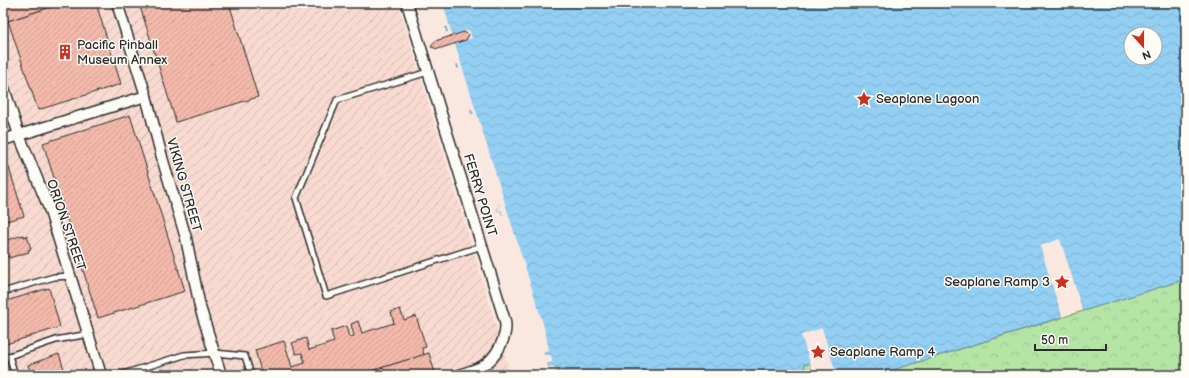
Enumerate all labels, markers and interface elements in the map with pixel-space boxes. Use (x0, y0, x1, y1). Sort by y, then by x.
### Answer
north arrow (1123, 26, 1163, 66)
place label: Pacific Pinball Museum Annex (77, 37, 167, 68)
building icon: Pacific Pinball Museum Annex (56, 43, 74, 61)
text: N (1140, 47, 1153, 62)
place icon: Seaplane Lagoon (855, 90, 873, 108)
place label: Seaplane Lagoon (876, 91, 979, 107)
street label: VIKING STREET (163, 136, 205, 234)
street label: FERRY POINT (460, 152, 500, 238)
street label: ORION STREET (43, 177, 89, 273)
place icon: Seaplane Ramp 3 (1053, 273, 1071, 291)
place label: Seaplane Ramp 3 (944, 274, 1050, 290)
scale bar (1035, 326, 1106, 352)
text: 50 m (1041, 333, 1068, 348)
place icon: Seaplane Ramp 4 (809, 343, 827, 361)
place label: Seaplane Ramp 4 (830, 344, 936, 360)

